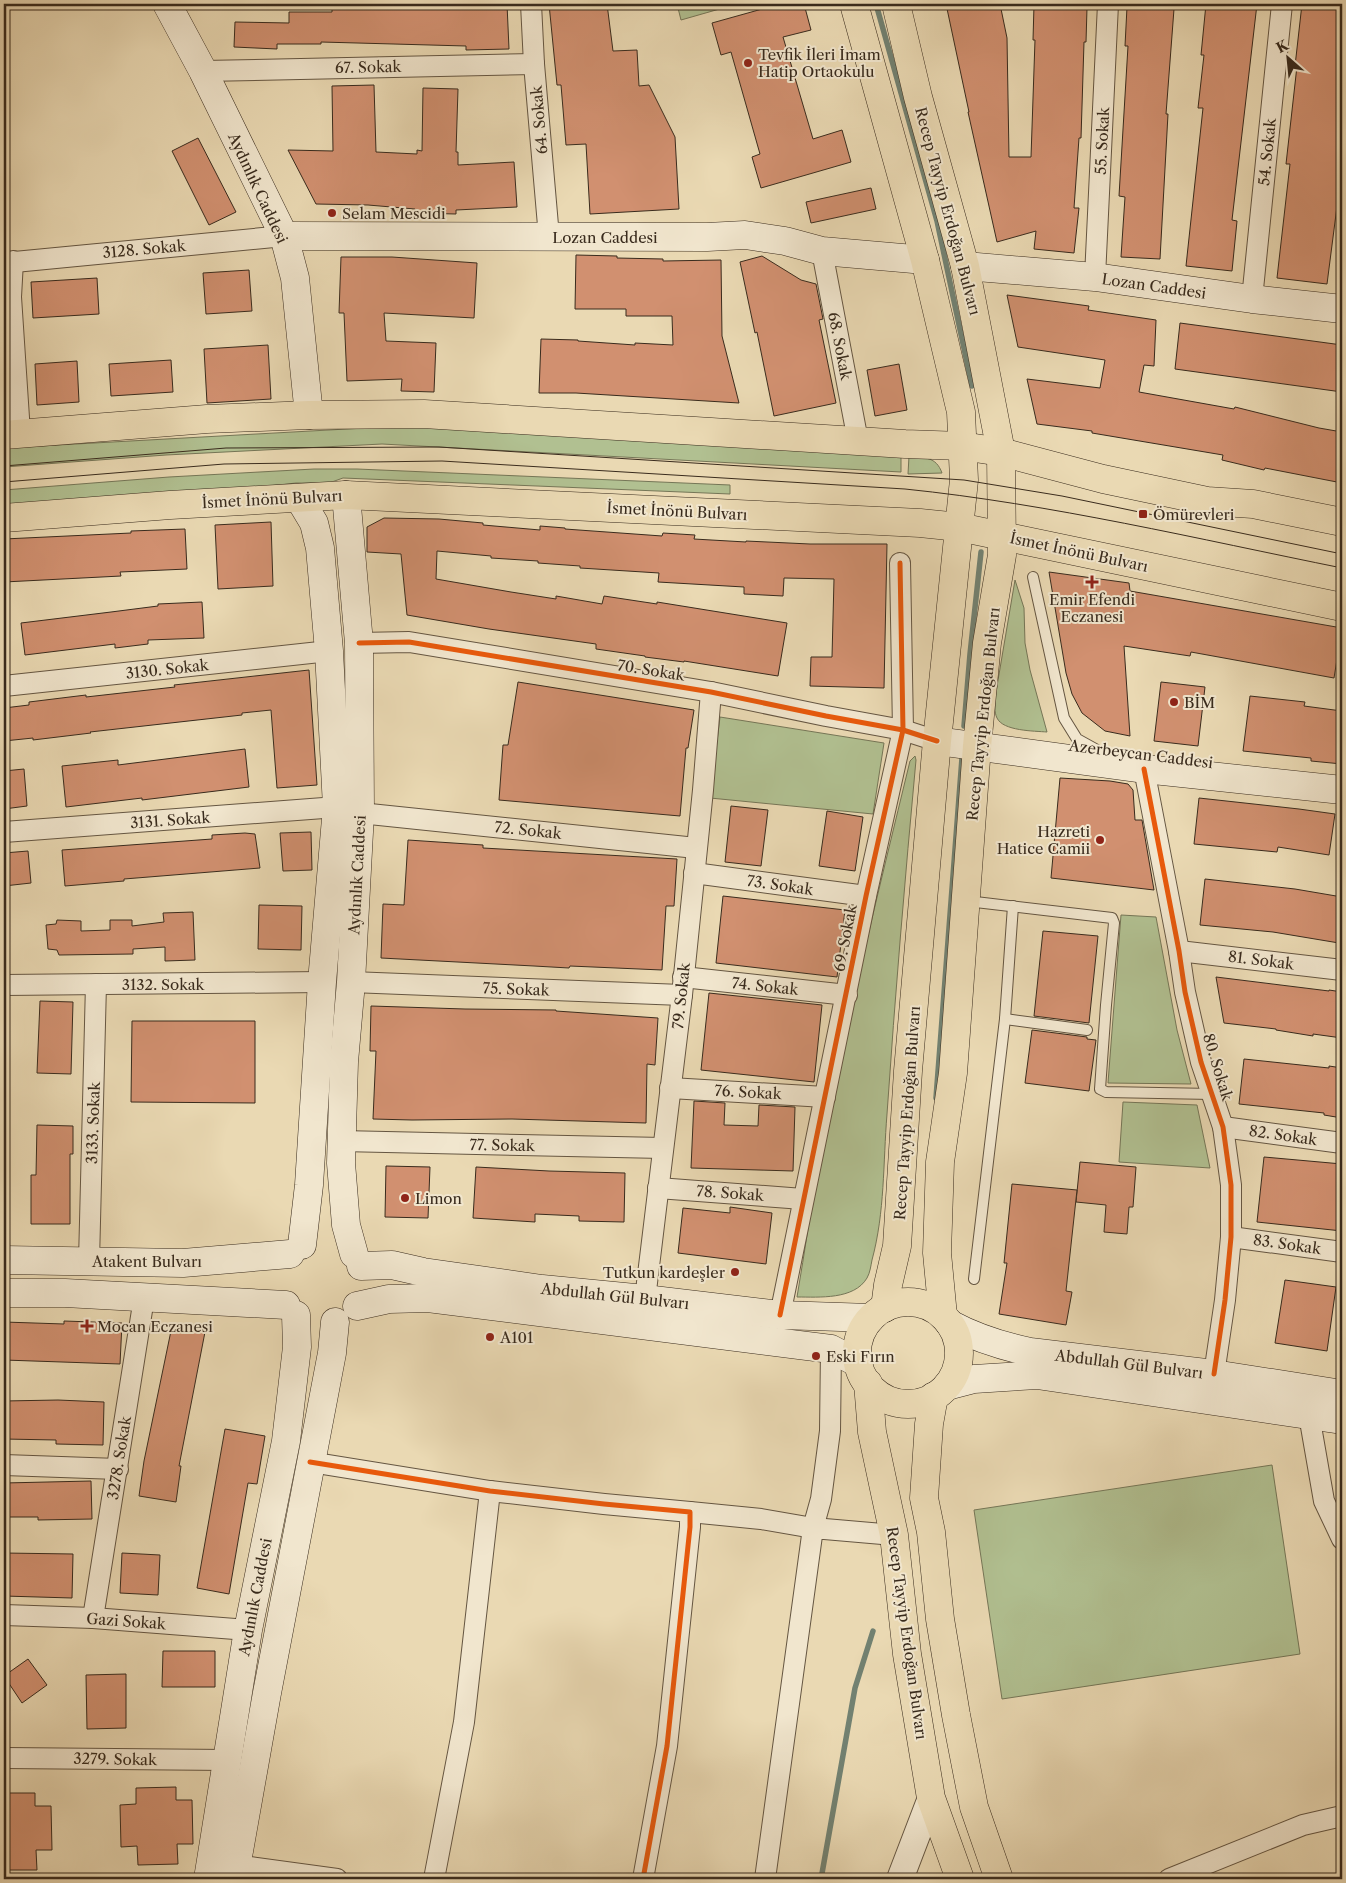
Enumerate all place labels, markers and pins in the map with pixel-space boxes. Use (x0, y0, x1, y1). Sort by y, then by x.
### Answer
place label: Tevfik İleri İmam Hatip Ortaokulu (758, 45, 881, 81)
marker: Tevfik İleri İmam Hatip Ortaokulu (742, 57, 754, 69)
place label: Selam Mescidi (342, 204, 446, 223)
marker: Selam Mescidi (326, 207, 338, 219)
place label: Ömürevleri (1153, 505, 1235, 524)
marker: Ömürevleri (1137, 508, 1149, 520)
marker: Emir Efendi Eczanesi (1086, 576, 1098, 588)
place label: Emir Efendi Eczanesi (1049, 590, 1135, 626)
place label: BİM (1184, 693, 1215, 712)
marker: BİM (1168, 696, 1180, 708)
place label: Hazreti Hatice Camii (997, 822, 1090, 858)
marker: Hazreti Hatice Camii (1094, 834, 1106, 846)
place label: Limon (415, 1189, 463, 1208)
marker: Limon (399, 1192, 411, 1204)
place label: Tutkun kardeşler (603, 1263, 726, 1282)
marker: Tutkun kardeşler (729, 1266, 741, 1278)
place label: Mocan Eczanesi (97, 1317, 213, 1336)
marker: Mocan Eczanesi (81, 1320, 93, 1332)
place label: A101 (499, 1328, 534, 1347)
marker: A101 (484, 1331, 496, 1343)
place label: Eski Fırın (826, 1347, 895, 1366)
marker: Eski Fırın (810, 1350, 822, 1362)

